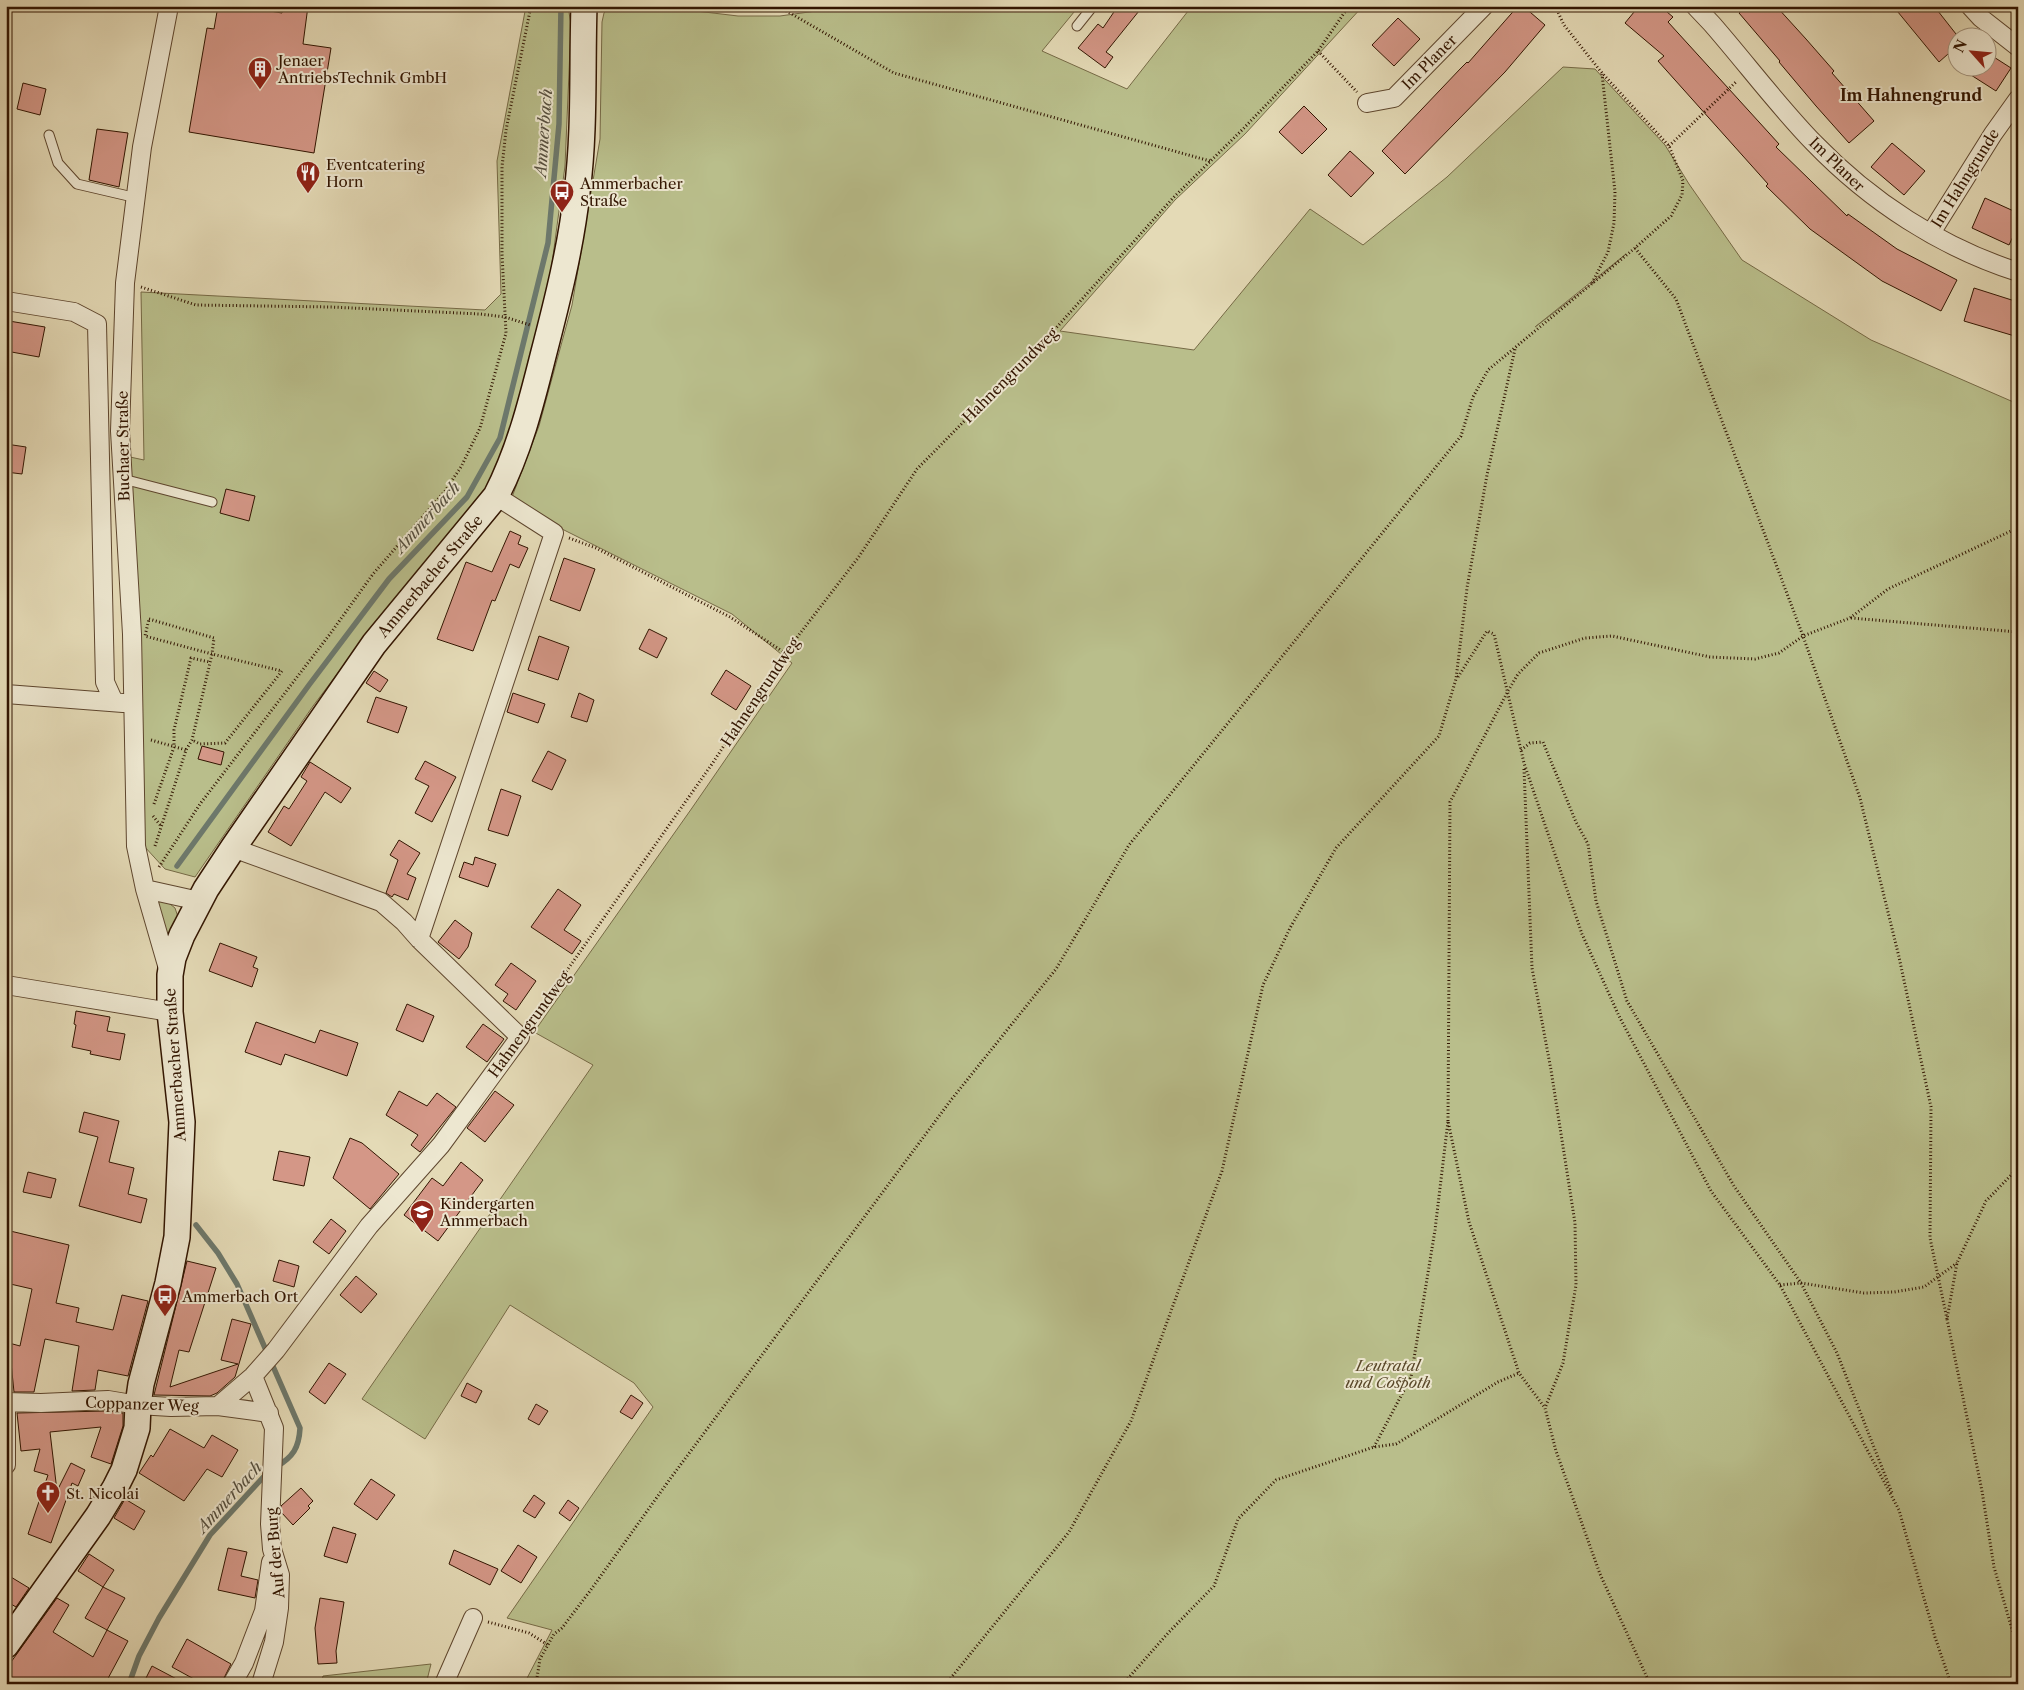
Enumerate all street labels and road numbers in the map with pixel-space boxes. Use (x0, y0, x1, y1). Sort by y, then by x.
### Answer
street label: Im Planer (1398, 30, 1461, 93)
street label: Im Hahngrunde (1927, 125, 2003, 231)
street label: Im Planer (1805, 133, 1869, 196)
street label: Hahnengrundweg (958, 323, 1062, 427)
street label: Buchaer Straße (113, 391, 133, 501)
street label: Ammerbacher Straße (373, 511, 487, 642)
street label: Hahnengrundweg (717, 634, 804, 750)
street label: Hahnengrundweg (484, 967, 574, 1081)
street label: Ammerbacher Straße (160, 988, 190, 1143)
street label: Coppanzer Weg (85, 1393, 199, 1415)
street label: Auf der Burg (262, 1507, 289, 1600)

